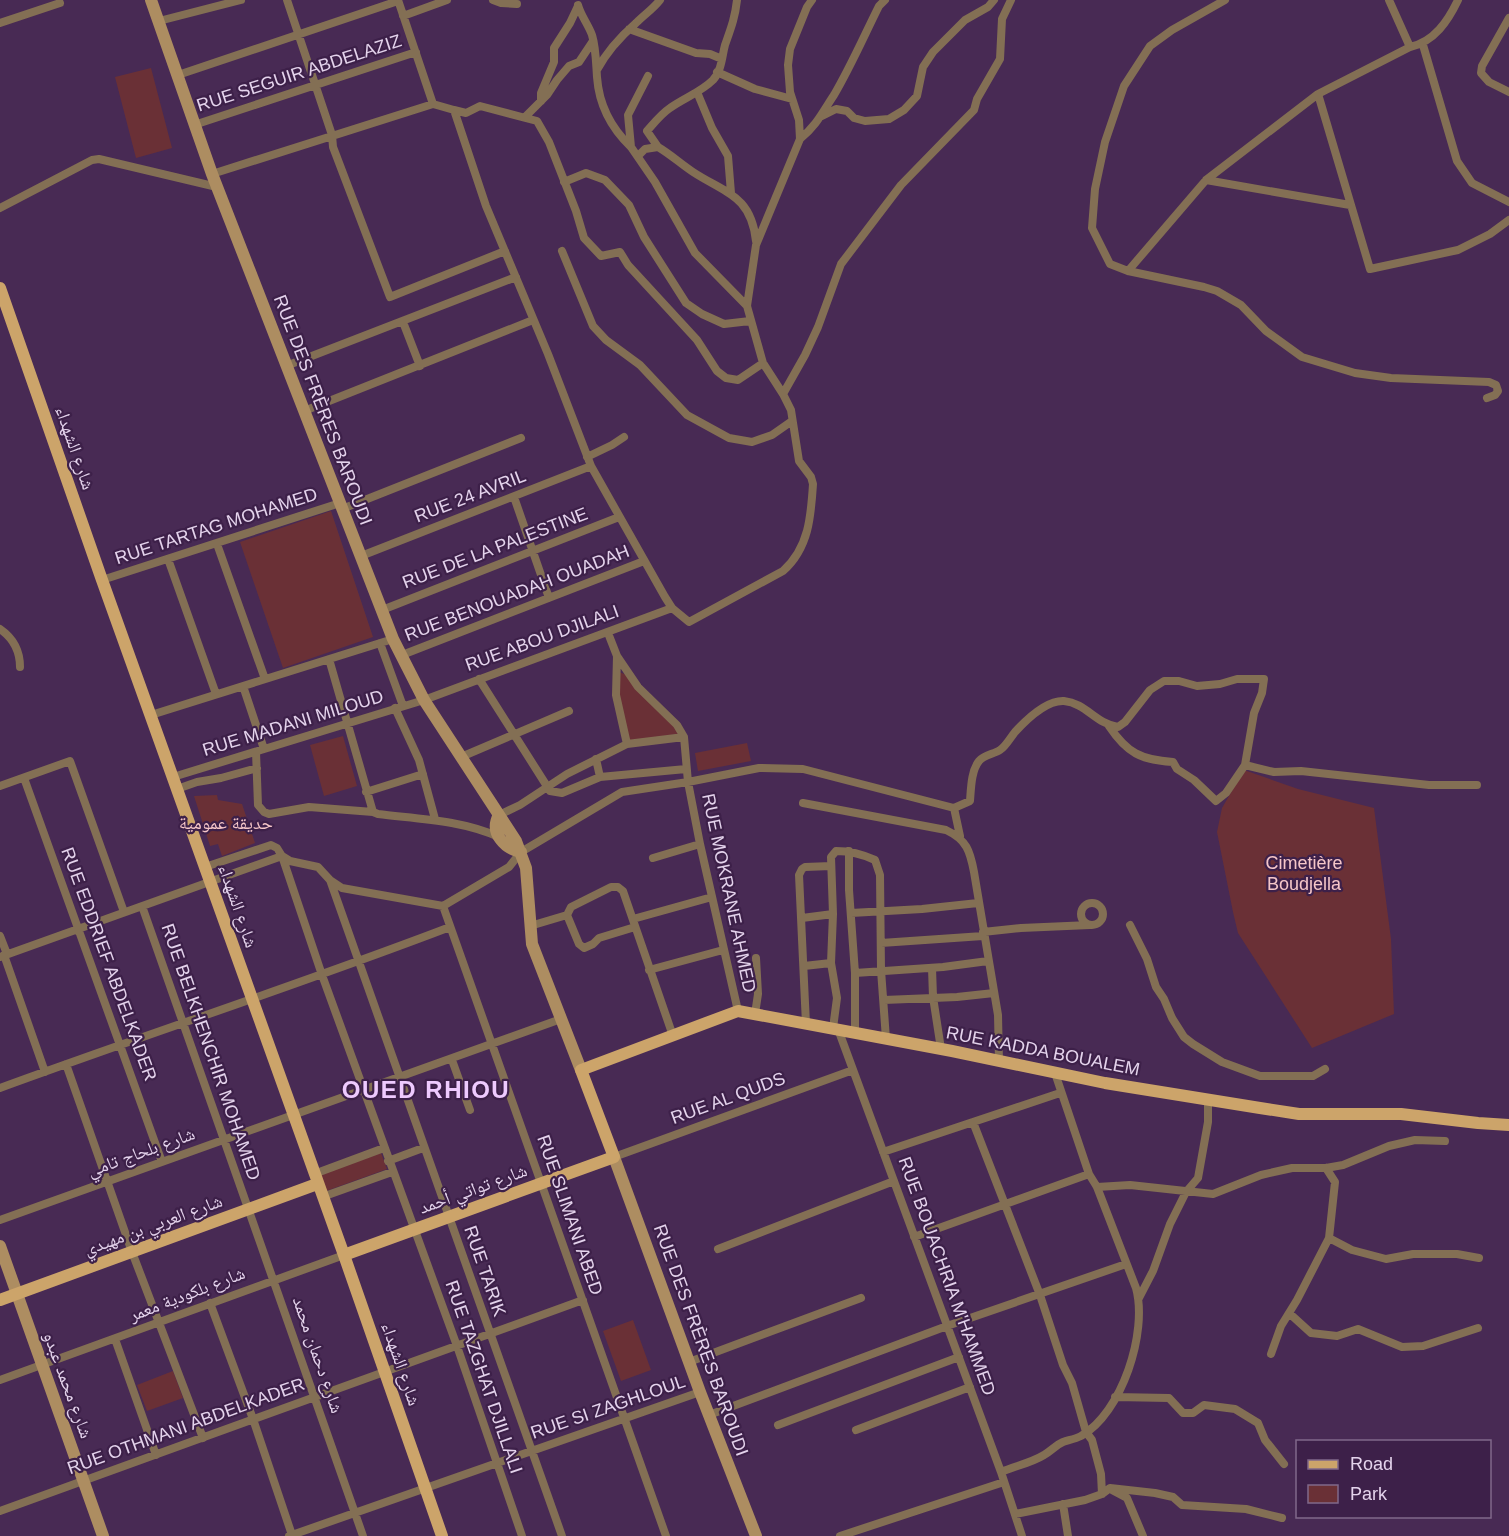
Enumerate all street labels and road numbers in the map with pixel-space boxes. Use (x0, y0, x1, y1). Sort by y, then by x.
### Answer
street label: RUE SEGUIR ABDELAZIZ (194, 30, 404, 116)
street label: RUE DES FRÈRES BAROUDI (270, 292, 376, 528)
street label: شارع الشهداء (50, 404, 99, 493)
street label: RUE 24 AVRIL (411, 466, 529, 526)
street label: RUE TARTAG MOHAMED (112, 484, 320, 568)
street label: RUE DE LA PALESTINE (400, 503, 590, 593)
street label: RUE BENOUADAH OUADAH (402, 541, 632, 645)
street label: RUE ABOU DJILALI (462, 601, 622, 675)
street label: RUE MADANI MILOUD (200, 686, 386, 760)
street label: RUE MOKRANE AHMED (698, 792, 760, 994)
street label: RUE EDDRIEF ABDELKADER (57, 844, 161, 1084)
street label: شارع الشهداء (213, 862, 262, 951)
street label: RUE BELKHENCHIR MOHAMED (158, 921, 264, 1183)
street label: RUE KADDA BOUALEM (944, 1022, 1142, 1080)
street label: RUE AL QUDS (668, 1068, 788, 1128)
street label: شارع بلحاج تامي (85, 1123, 199, 1185)
street label: RUE SLIMANI ABED (533, 1132, 607, 1298)
street label: RUE BOUACHRIA M'HAMMED (894, 1154, 1000, 1398)
street label: شارع تواتي أحمد (416, 1160, 531, 1222)
street label: شارع العربي بن مهيدي (81, 1191, 227, 1264)
street label: RUE DES FRÈRES BAROUDI (650, 1221, 752, 1459)
street label: RUE TARIK (460, 1223, 510, 1319)
street label: شارع بلكودية معمر (125, 1263, 248, 1327)
street label: RUE TAZGHAT DJILLALI (442, 1278, 526, 1476)
street label: شارع دحمان محمد (288, 1294, 347, 1416)
street label: شارع الشهداء (376, 1320, 425, 1409)
street label: شارع محمد عبدو (39, 1329, 96, 1441)
street label: RUE SI ZAGHLOUL (528, 1371, 688, 1443)
street label: RUE OTHMANI ABDELKADER (65, 1374, 307, 1478)

